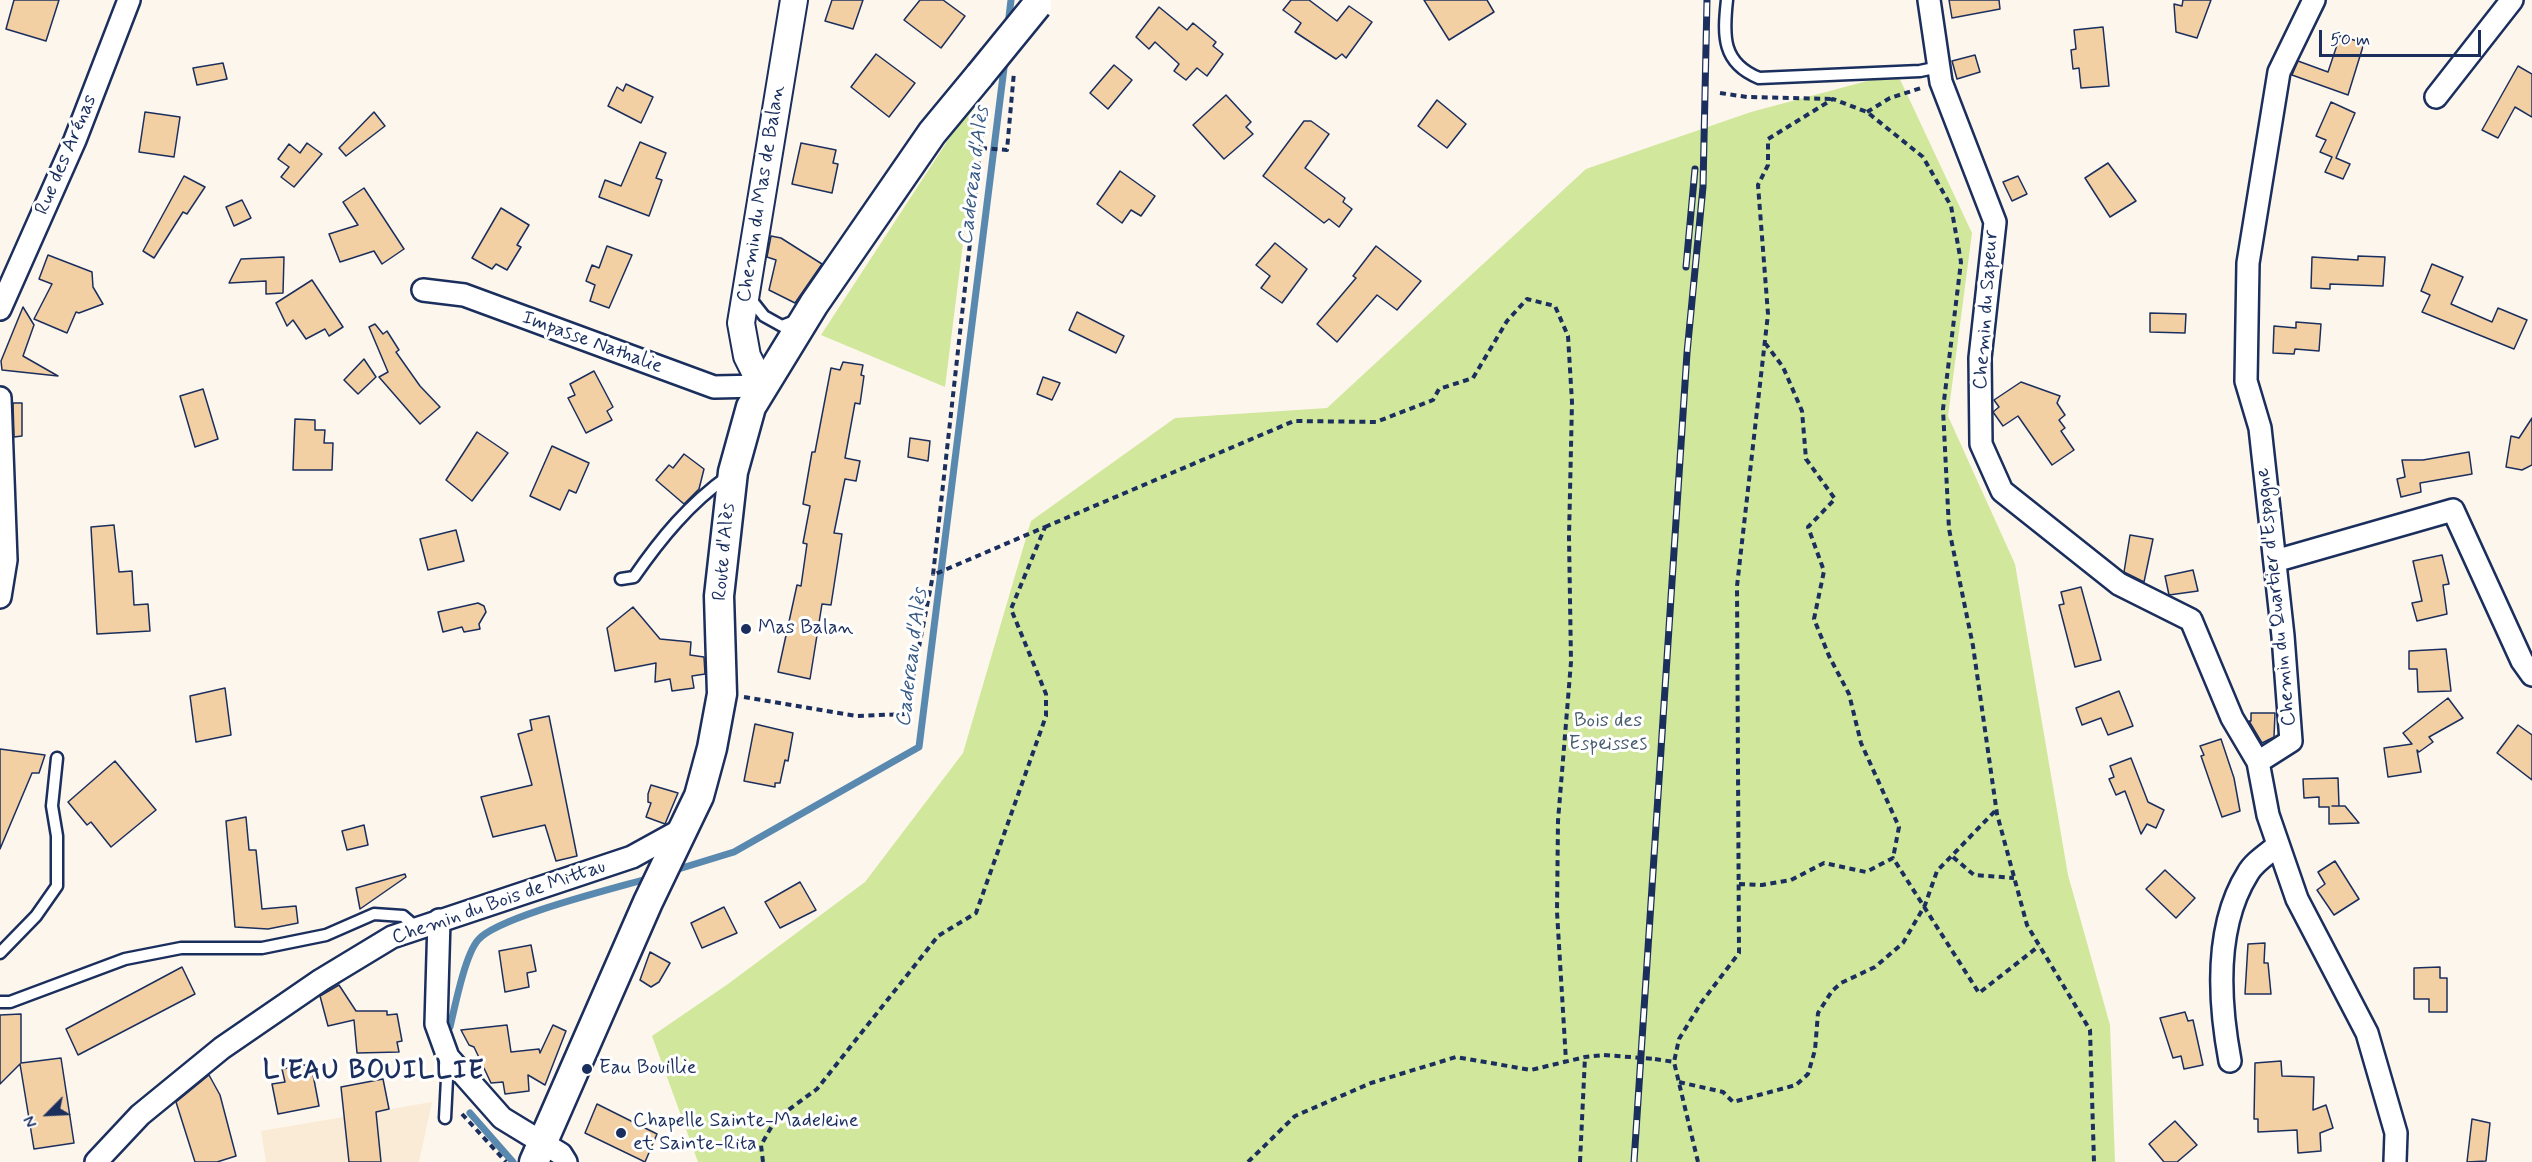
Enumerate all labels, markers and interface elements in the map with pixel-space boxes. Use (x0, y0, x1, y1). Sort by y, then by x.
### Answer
scale bar (2322, 18, 2484, 56)
text: 50 m (2330, 28, 2370, 52)
street label: Chemin du Mas de Balan (733, 84, 791, 304)
street label: Rue des Arénas (31, 91, 103, 219)
water label: Cadereau d'Alès (954, 105, 996, 247)
street label: Chemin du Sapeur (1969, 229, 2005, 391)
street label: Impasse Nathalie (518, 306, 666, 380)
street label: Chemin du Quartier d'Espagne (2251, 467, 2303, 727)
street label: Route d'Alès (709, 502, 741, 602)
water label: Cadereau d'Alès (892, 587, 934, 729)
place label: Mas Balan (758, 617, 853, 641)
marker: Mas Balan (739, 622, 753, 636)
park label: Bois des Espeisses (1569, 710, 1647, 757)
street label: Chemin du Bois de Mittau (389, 855, 609, 951)
district label: L'EAU BOUILLIE (266, 1057, 482, 1089)
place label: Eau Bouillie (599, 1057, 697, 1081)
marker: Eau Bouillie (580, 1062, 594, 1076)
north arrow (18, 1084, 78, 1144)
place label: Chapelle Sainte-Madeleine et Sainte-Rita (633, 1110, 859, 1157)
text: N (19, 1112, 43, 1131)
marker: Chapelle Sainte-Madeleine et Sainte-Rita (614, 1126, 628, 1140)

